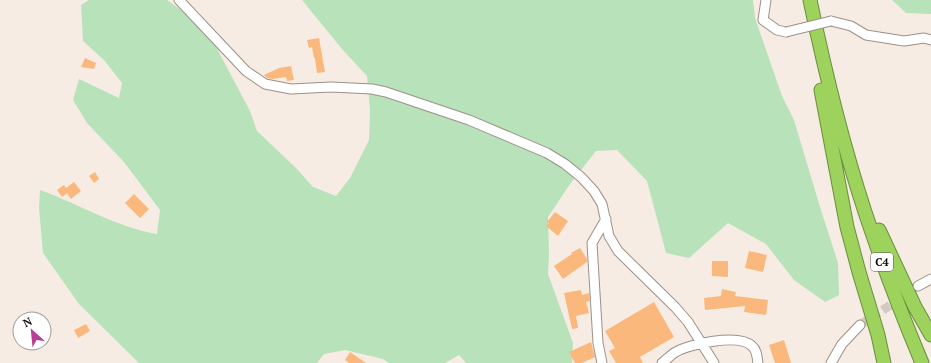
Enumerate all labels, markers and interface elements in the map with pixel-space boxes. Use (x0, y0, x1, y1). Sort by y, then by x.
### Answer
road number: C4 (871, 253, 893, 271)
north arrow (12, 311, 52, 351)
text: N (21, 314, 35, 330)

